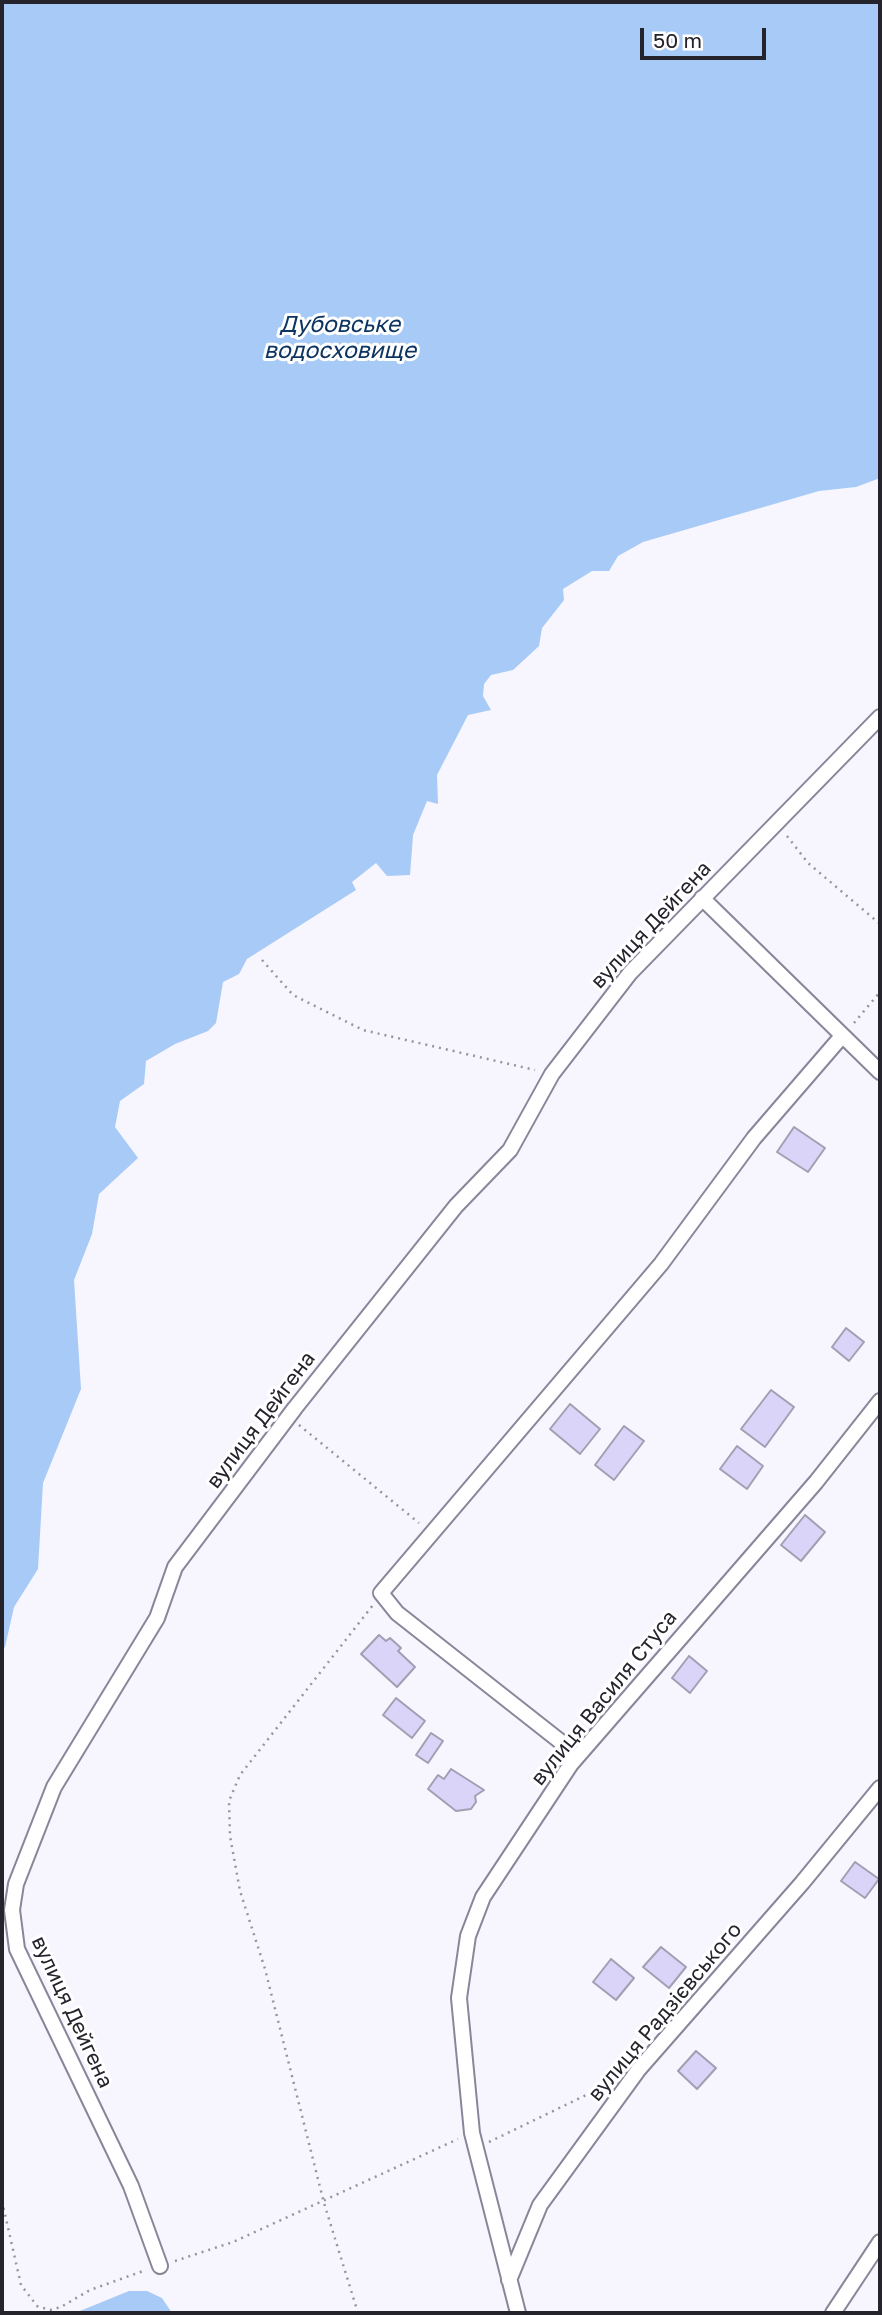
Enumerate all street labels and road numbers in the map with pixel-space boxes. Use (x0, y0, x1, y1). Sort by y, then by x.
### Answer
street label: вулиця Дейгена (586, 856, 716, 994)
street label: вулиця Дейгена (201, 1347, 321, 1493)
street label: вулиця Василя Стуса (526, 1605, 682, 1791)
street label: вулиця Радзієвського (583, 1918, 747, 2106)
street label: вулиця Дейгена (26, 1932, 118, 2092)

